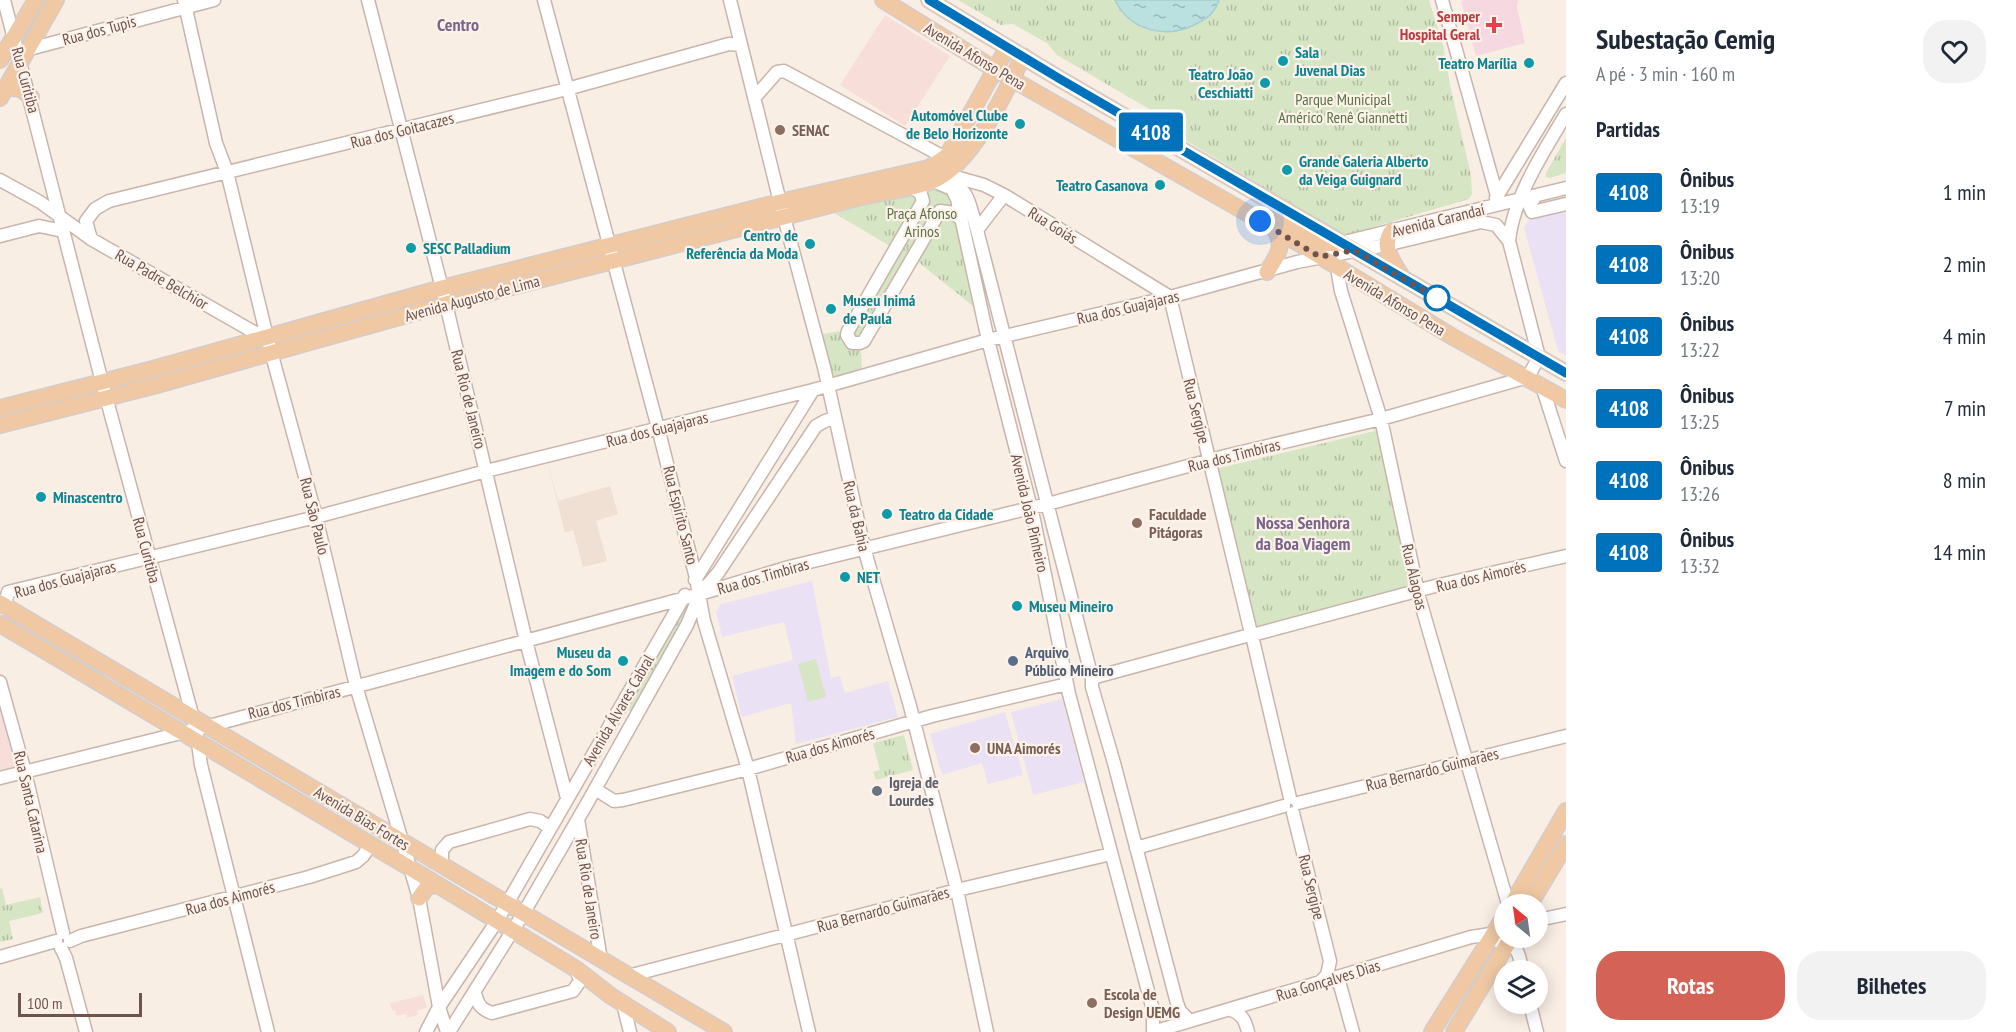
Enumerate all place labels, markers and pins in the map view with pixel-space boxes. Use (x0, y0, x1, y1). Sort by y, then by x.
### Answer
place label: Semper Hospital Geral (1400, 6, 1480, 44)
marker: Semper Hospital Geral (1485, 16, 1503, 34)
place label: Sala Juvenal Dias (1294, 42, 1366, 80)
place label: Teatro Marília (1438, 53, 1517, 73)
marker: Sala Juvenal Dias (1276, 54, 1290, 68)
marker: Teatro Marília (1522, 56, 1536, 70)
place label: Teatro João Ceschiatti (1188, 64, 1253, 102)
marker: Teatro João Ceschiatti (1258, 76, 1272, 90)
place label: Automóvel Clube de Belo Horizonte (906, 105, 1008, 143)
marker: Automóvel Clube de Belo Horizonte (1013, 117, 1027, 131)
place label: SENAC (792, 120, 830, 140)
marker: SENAC (773, 123, 787, 137)
place label: Grande Galeria Alberto da Veiga Guignard (1299, 151, 1428, 189)
marker: Grande Galeria Alberto da Veiga Guignard (1280, 163, 1294, 177)
place label: Teatro Casanova (1056, 175, 1148, 195)
marker: Teatro Casanova (1153, 178, 1167, 192)
place label: Centro de Referência da Moda (686, 225, 798, 263)
marker: Centro de Referência da Moda (803, 237, 817, 251)
place label: SESC Palladium (423, 238, 511, 258)
marker: SESC Palladium (404, 241, 418, 255)
unlabelled marker (1424, 285, 1450, 311)
place label: Museu Inimá de Paula (843, 290, 916, 328)
marker: Museu Inimá de Paula (824, 302, 838, 316)
place label: Minascentro (53, 487, 123, 507)
marker: Minascentro (34, 490, 48, 504)
place label: Teatro da Cidade (899, 504, 994, 524)
place label: Faculdade Pitágoras (1149, 504, 1207, 542)
marker: Teatro da Cidade (880, 507, 894, 521)
marker: Faculdade Pitágoras (1130, 516, 1144, 530)
place label: NET (857, 567, 881, 587)
marker: NET (838, 570, 852, 584)
place label: Museu Mineiro (1029, 596, 1113, 616)
marker: Museu Mineiro (1010, 599, 1024, 613)
place label: Museu da Imagem e do Som (510, 642, 611, 680)
place label: Arquivo Público Mineiro (1024, 642, 1114, 680)
marker: Museu da Imagem e do Som (616, 654, 630, 668)
marker: Arquivo Público Mineiro (1006, 654, 1020, 668)
place label: UNA Aimorés (987, 738, 1061, 758)
marker: UNA Aimorés (968, 741, 982, 755)
place label: Igreja de Lourdes (889, 772, 939, 810)
marker: Igreja de Lourdes (870, 784, 884, 798)
place label: Escola de Design UEMG (1104, 984, 1180, 1022)
marker: Escola de Design UEMG (1085, 996, 1099, 1010)

